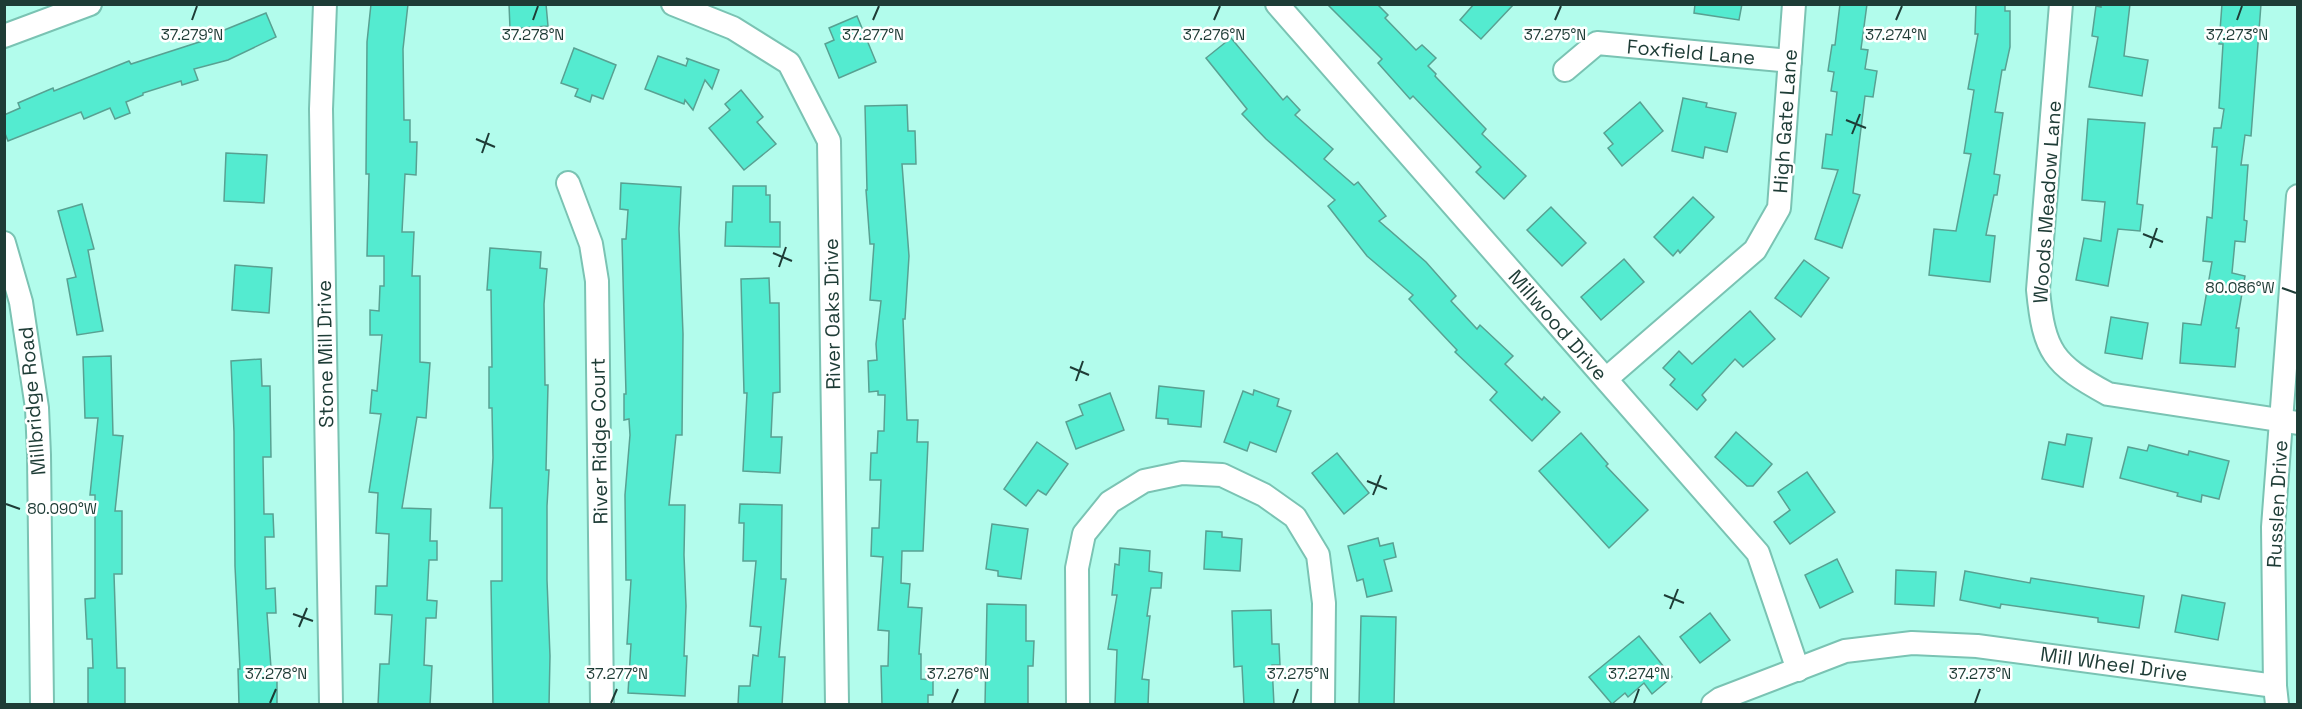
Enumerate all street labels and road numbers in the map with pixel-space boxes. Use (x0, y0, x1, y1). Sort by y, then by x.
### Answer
street label: Foxfield Lane (1626, 33, 1756, 71)
street label: High Gate Lane (1767, 48, 1803, 194)
street label: Woods Meadow Lane (2027, 100, 2067, 304)
street label: River Oaks Drive (818, 238, 846, 390)
street label: Millwood Drive (1503, 264, 1613, 386)
street label: Stone Mill Drive (311, 280, 339, 428)
street label: Millbridge Road (13, 326, 51, 476)
street label: River Ridge Court (585, 357, 613, 525)
street label: Russlen Drive (2261, 439, 2293, 569)
street label: Mill Wheel Drive (2039, 641, 2189, 687)

